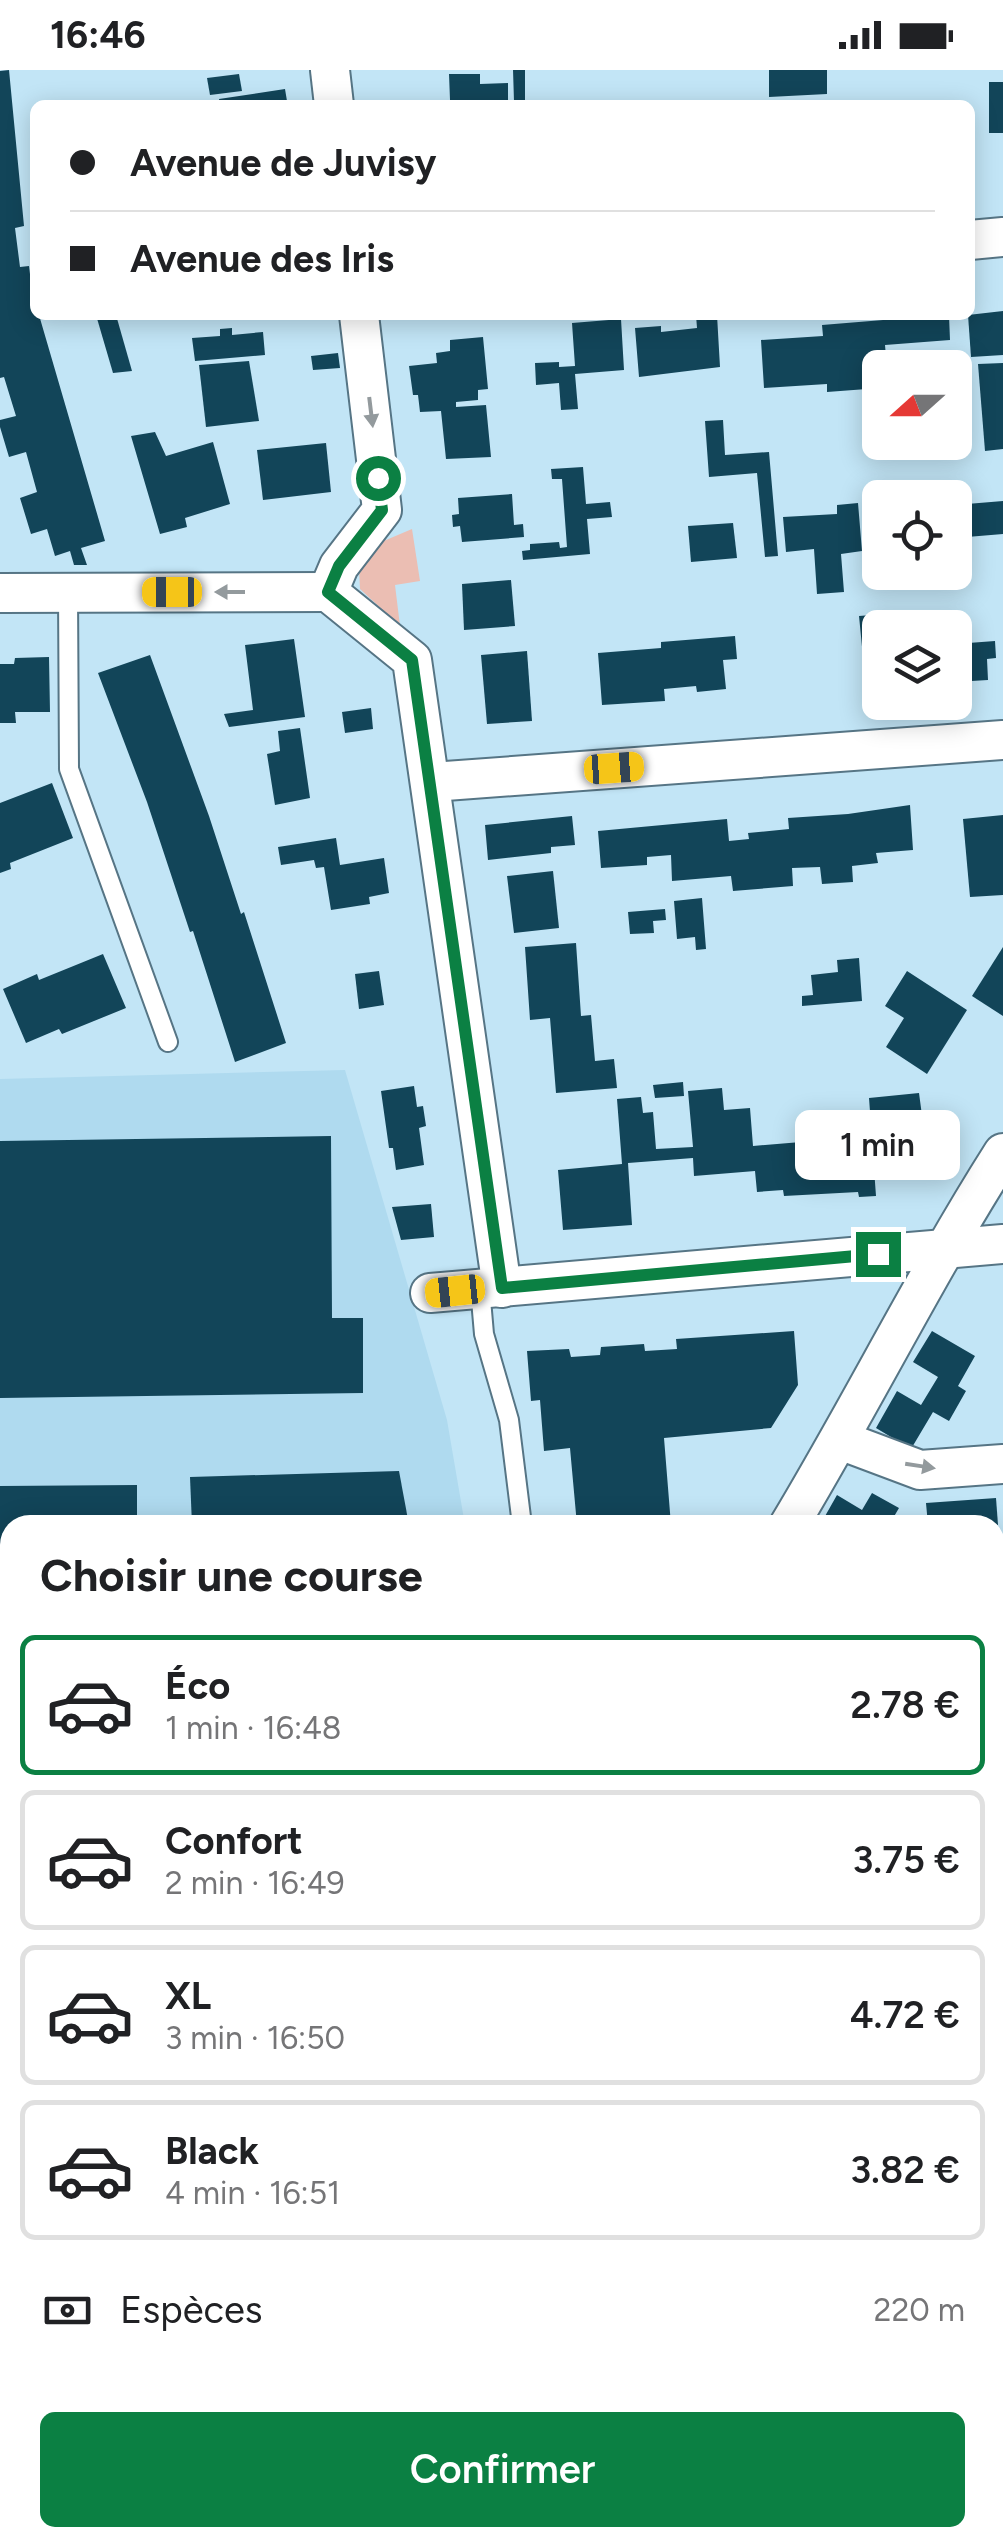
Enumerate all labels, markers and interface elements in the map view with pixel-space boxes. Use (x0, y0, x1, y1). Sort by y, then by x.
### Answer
text: 16:46 (50, 12, 146, 58)
text: Avenue de Juvisy (130, 140, 436, 186)
text: Avenue des Iris (130, 236, 394, 282)
north arrow (862, 350, 972, 460)
map controls (862, 350, 972, 720)
one-way arrow (363, 396, 379, 428)
route start (356, 456, 401, 501)
button: locate (862, 480, 972, 590)
car (142, 577, 202, 607)
one-way arrow (214, 584, 246, 600)
button: layers (862, 610, 972, 720)
car (583, 751, 645, 785)
callout: 1 min (796, 1109, 960, 1179)
text: 1 min (840, 1126, 915, 1164)
route end (856, 1232, 901, 1277)
car (424, 1273, 486, 1309)
one-way arrow (904, 1459, 936, 1474)
text: Choisir une course (40, 1548, 423, 1602)
icon: car (45, 1660, 135, 1750)
text: Éco (165, 1663, 230, 1709)
text: 2.78 € (850, 1682, 960, 1728)
text: 1 min · 16:48 (165, 1709, 342, 1747)
icon: car (45, 1815, 135, 1905)
text: Confort (165, 1818, 302, 1864)
text: 3.75 € (852, 1837, 960, 1883)
text: 2 min · 16:49 (165, 1864, 345, 1902)
icon: car (45, 1970, 135, 2060)
text: XL (165, 1973, 211, 2019)
text: 4.72 € (850, 1992, 960, 2038)
text: 3 min · 16:50 (165, 2019, 345, 2057)
icon: car (45, 2125, 135, 2215)
text: Black (165, 2128, 259, 2174)
text: 3.82 € (850, 2147, 960, 2193)
text: 4 min · 16:51 (165, 2174, 340, 2212)
icon: cash (40, 2283, 95, 2338)
text: Espèces (120, 2287, 262, 2333)
text: 220 m (874, 2291, 965, 2329)
button: Confirmer (40, 2412, 965, 2527)

